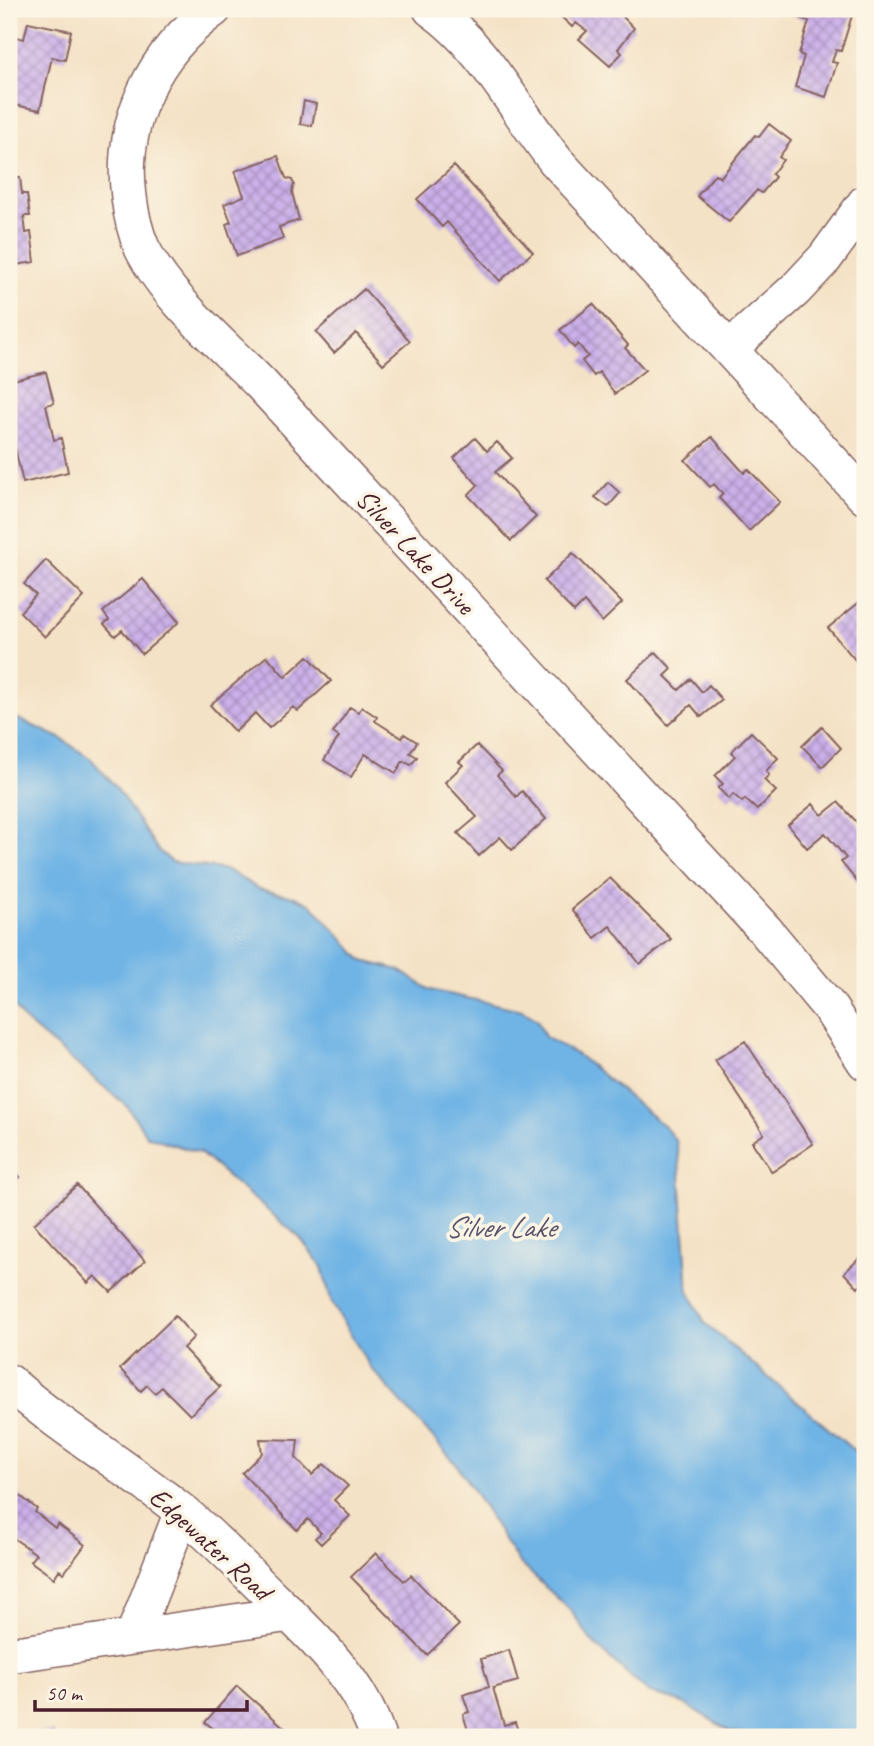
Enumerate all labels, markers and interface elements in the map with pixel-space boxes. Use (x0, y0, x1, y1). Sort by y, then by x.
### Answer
street label: Silver Lake Drive (349, 481, 484, 623)
water label: Silver Lake (445, 1208, 559, 1246)
street label: Edgewater Road (142, 1479, 282, 1610)
scale bar (35, 1669, 247, 1713)
text: 50 m (46, 1680, 84, 1706)

